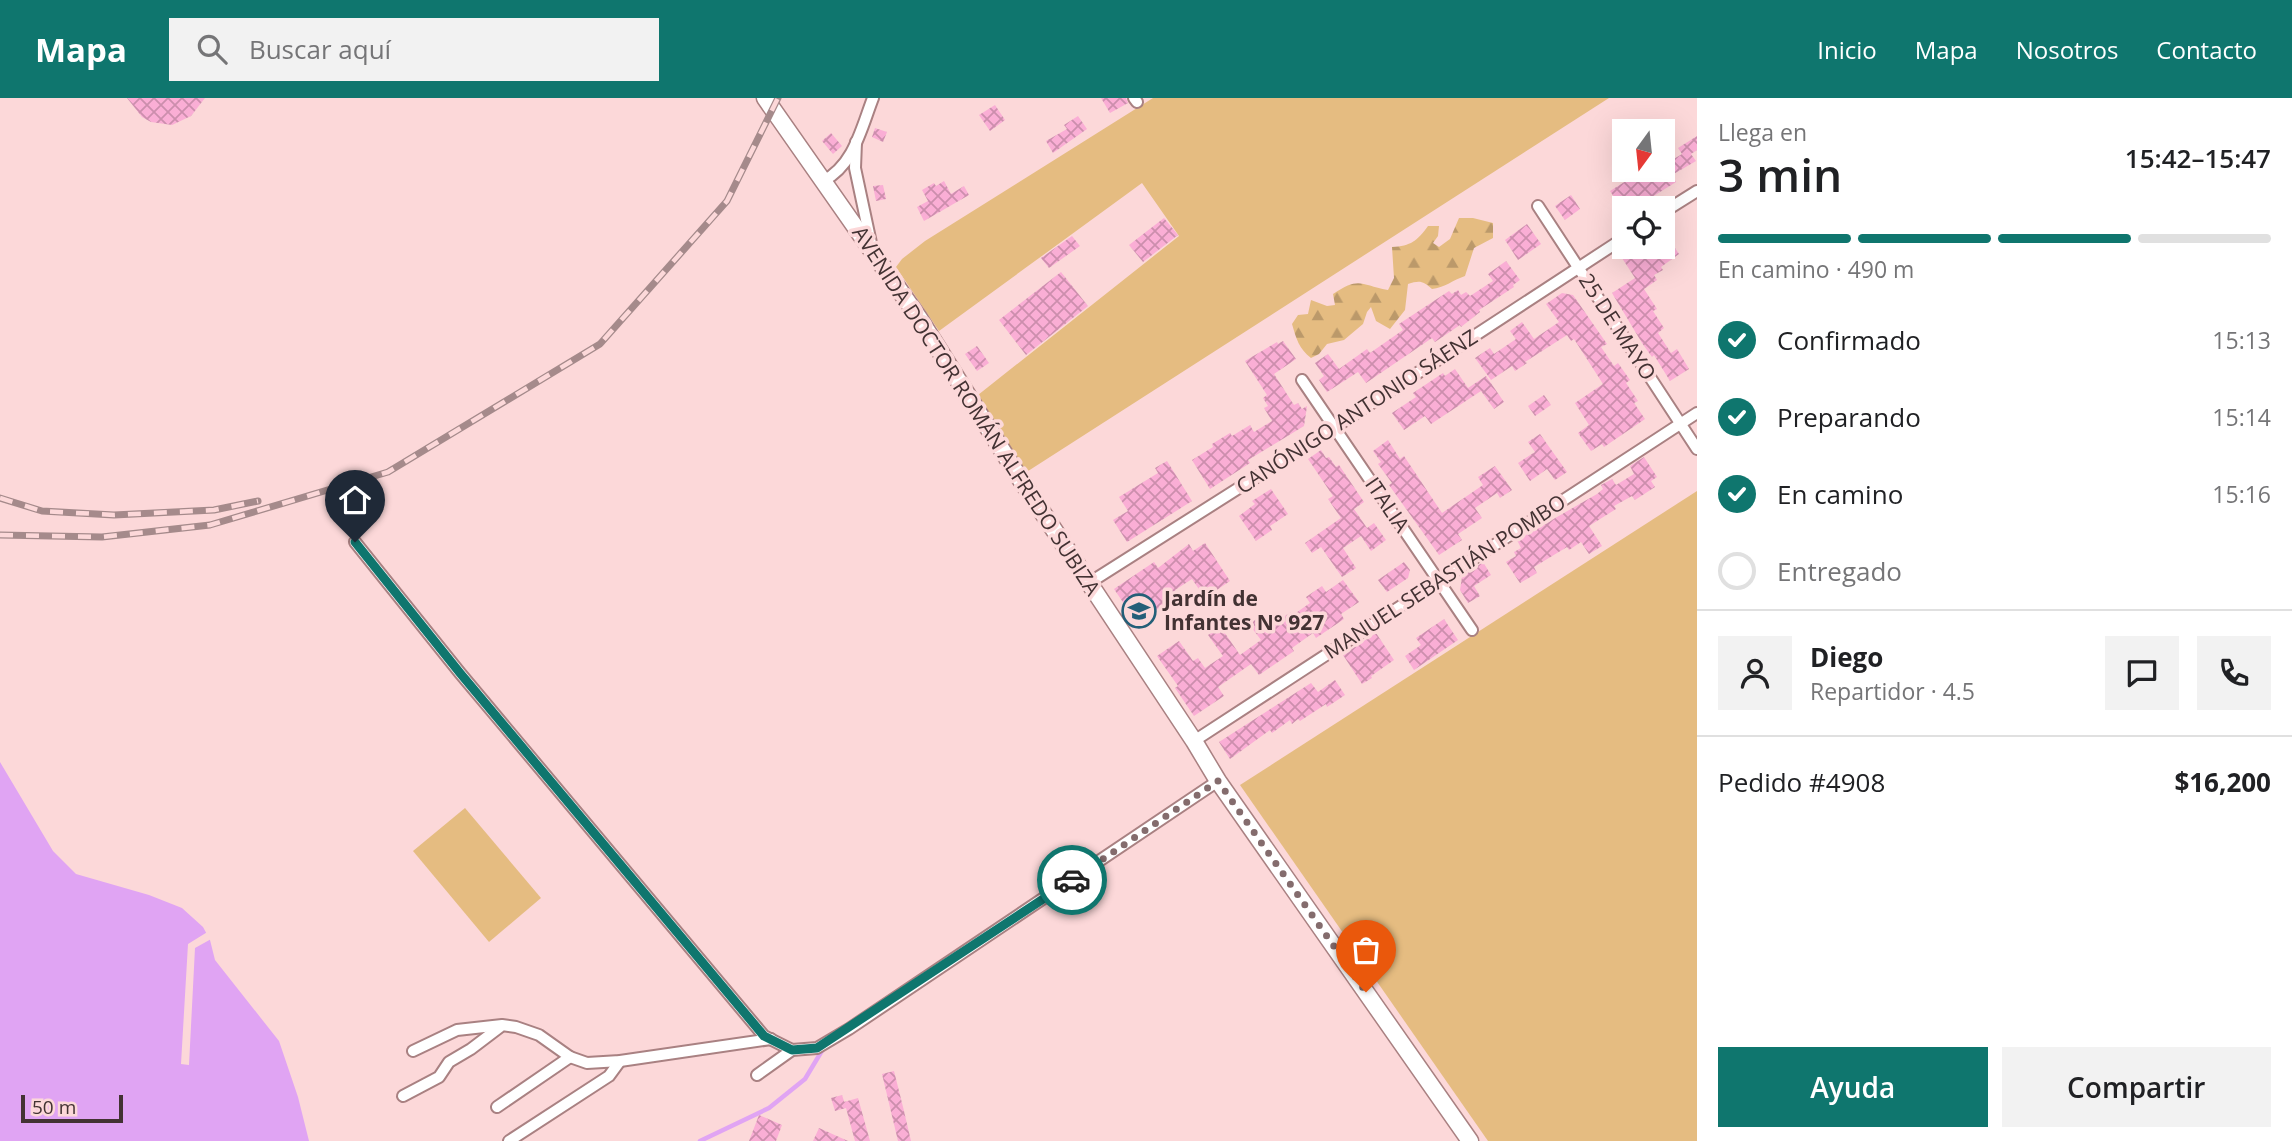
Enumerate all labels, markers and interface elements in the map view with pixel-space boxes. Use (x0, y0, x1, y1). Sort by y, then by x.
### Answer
search box (169, 18, 659, 81)
text: Mapa (35, 27, 127, 72)
icon: search (193, 30, 231, 68)
text: Buscar aquí (249, 31, 391, 67)
text: Inicio (1817, 33, 1877, 66)
text: Mapa (1915, 33, 1978, 66)
text: Nosotros (2016, 33, 2118, 66)
text: Contacto (2156, 33, 2257, 66)
text: Llega en (1718, 116, 1807, 148)
north arrow (1612, 119, 1675, 182)
map controls (1612, 119, 1675, 259)
text: 15:42–15:47 (2125, 140, 2271, 176)
text: 3 min (1718, 143, 1842, 205)
button: locate (1612, 196, 1675, 259)
street label: AVENIDA DOCTOR ROMÁN ALFREDO SUBIZA (847, 220, 1107, 601)
text: En camino · 490 m (1718, 253, 1914, 285)
street label: 25 DE MAYO (1573, 268, 1663, 385)
icon: check (1718, 321, 1756, 359)
text: Confirmado (1777, 322, 1921, 358)
street label: CANÓNIGO ANTONIO SÁENZ (1231, 323, 1482, 500)
text: 15:13 (2212, 324, 2271, 356)
icon: check (1718, 398, 1756, 436)
text: Preparando (1777, 399, 1921, 435)
text: 15:14 (2212, 401, 2271, 433)
pin (325, 470, 385, 542)
street label: ITALIA (1359, 471, 1417, 538)
icon: check (1718, 475, 1756, 513)
text: En camino (1777, 476, 1903, 512)
text: 15:16 (2212, 478, 2271, 510)
icon: home (336, 481, 374, 519)
street label: MANUEL SEBASTIÁN POMBO (1318, 487, 1571, 665)
text: Entregado (1777, 553, 1902, 589)
place label: Jardín de Infantes N° 927 (1162, 584, 1324, 636)
school or university icon: Jardín de Infantes N° 927 (1120, 592, 1158, 630)
button: person (1718, 636, 1792, 710)
button: chat (2105, 636, 2179, 710)
button: phone (2197, 636, 2271, 710)
text: Diego (1810, 639, 1883, 675)
text: Repartidor · 4.5 (1810, 675, 1975, 707)
text: Pedido #4908 (1718, 764, 1885, 800)
text: $16,200 (2174, 764, 2271, 800)
courier (1037, 845, 1107, 915)
icon: car (1053, 861, 1091, 899)
pin (1336, 920, 1396, 992)
icon: bag (1347, 931, 1385, 969)
button: Ayuda (1718, 1047, 1988, 1127)
button: Compartir (2002, 1047, 2271, 1127)
scale bar (21, 1092, 122, 1124)
text: 50 m (32, 1094, 76, 1120)

